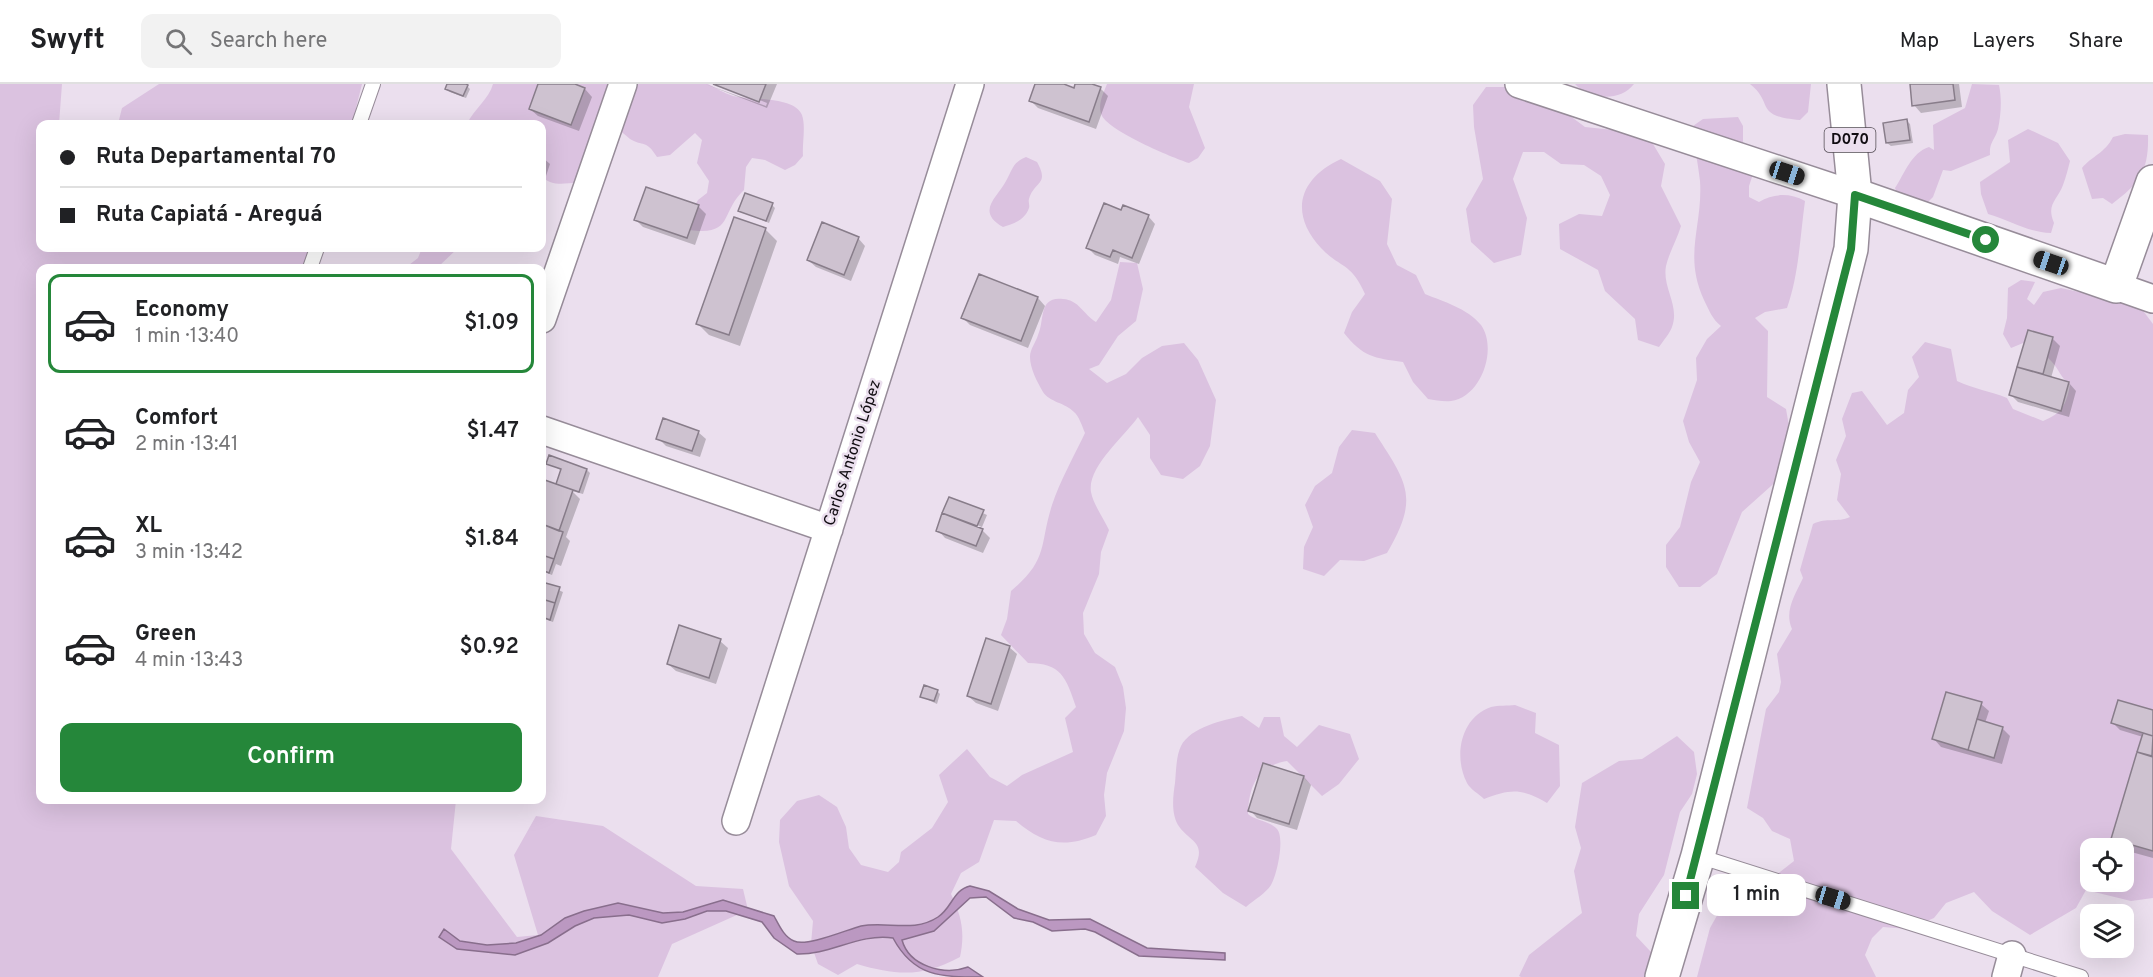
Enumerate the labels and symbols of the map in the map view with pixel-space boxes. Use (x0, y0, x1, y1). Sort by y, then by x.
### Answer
road number: D070 (1824, 128, 1876, 152)
car (1767, 159, 1807, 187)
route start (1972, 226, 1999, 253)
car (2031, 249, 2071, 277)
street label: Carlos Antonio López (820, 377, 886, 529)
callout: 1 min (1707, 875, 1806, 917)
route end (1672, 882, 1699, 909)
car (1813, 884, 1853, 912)

